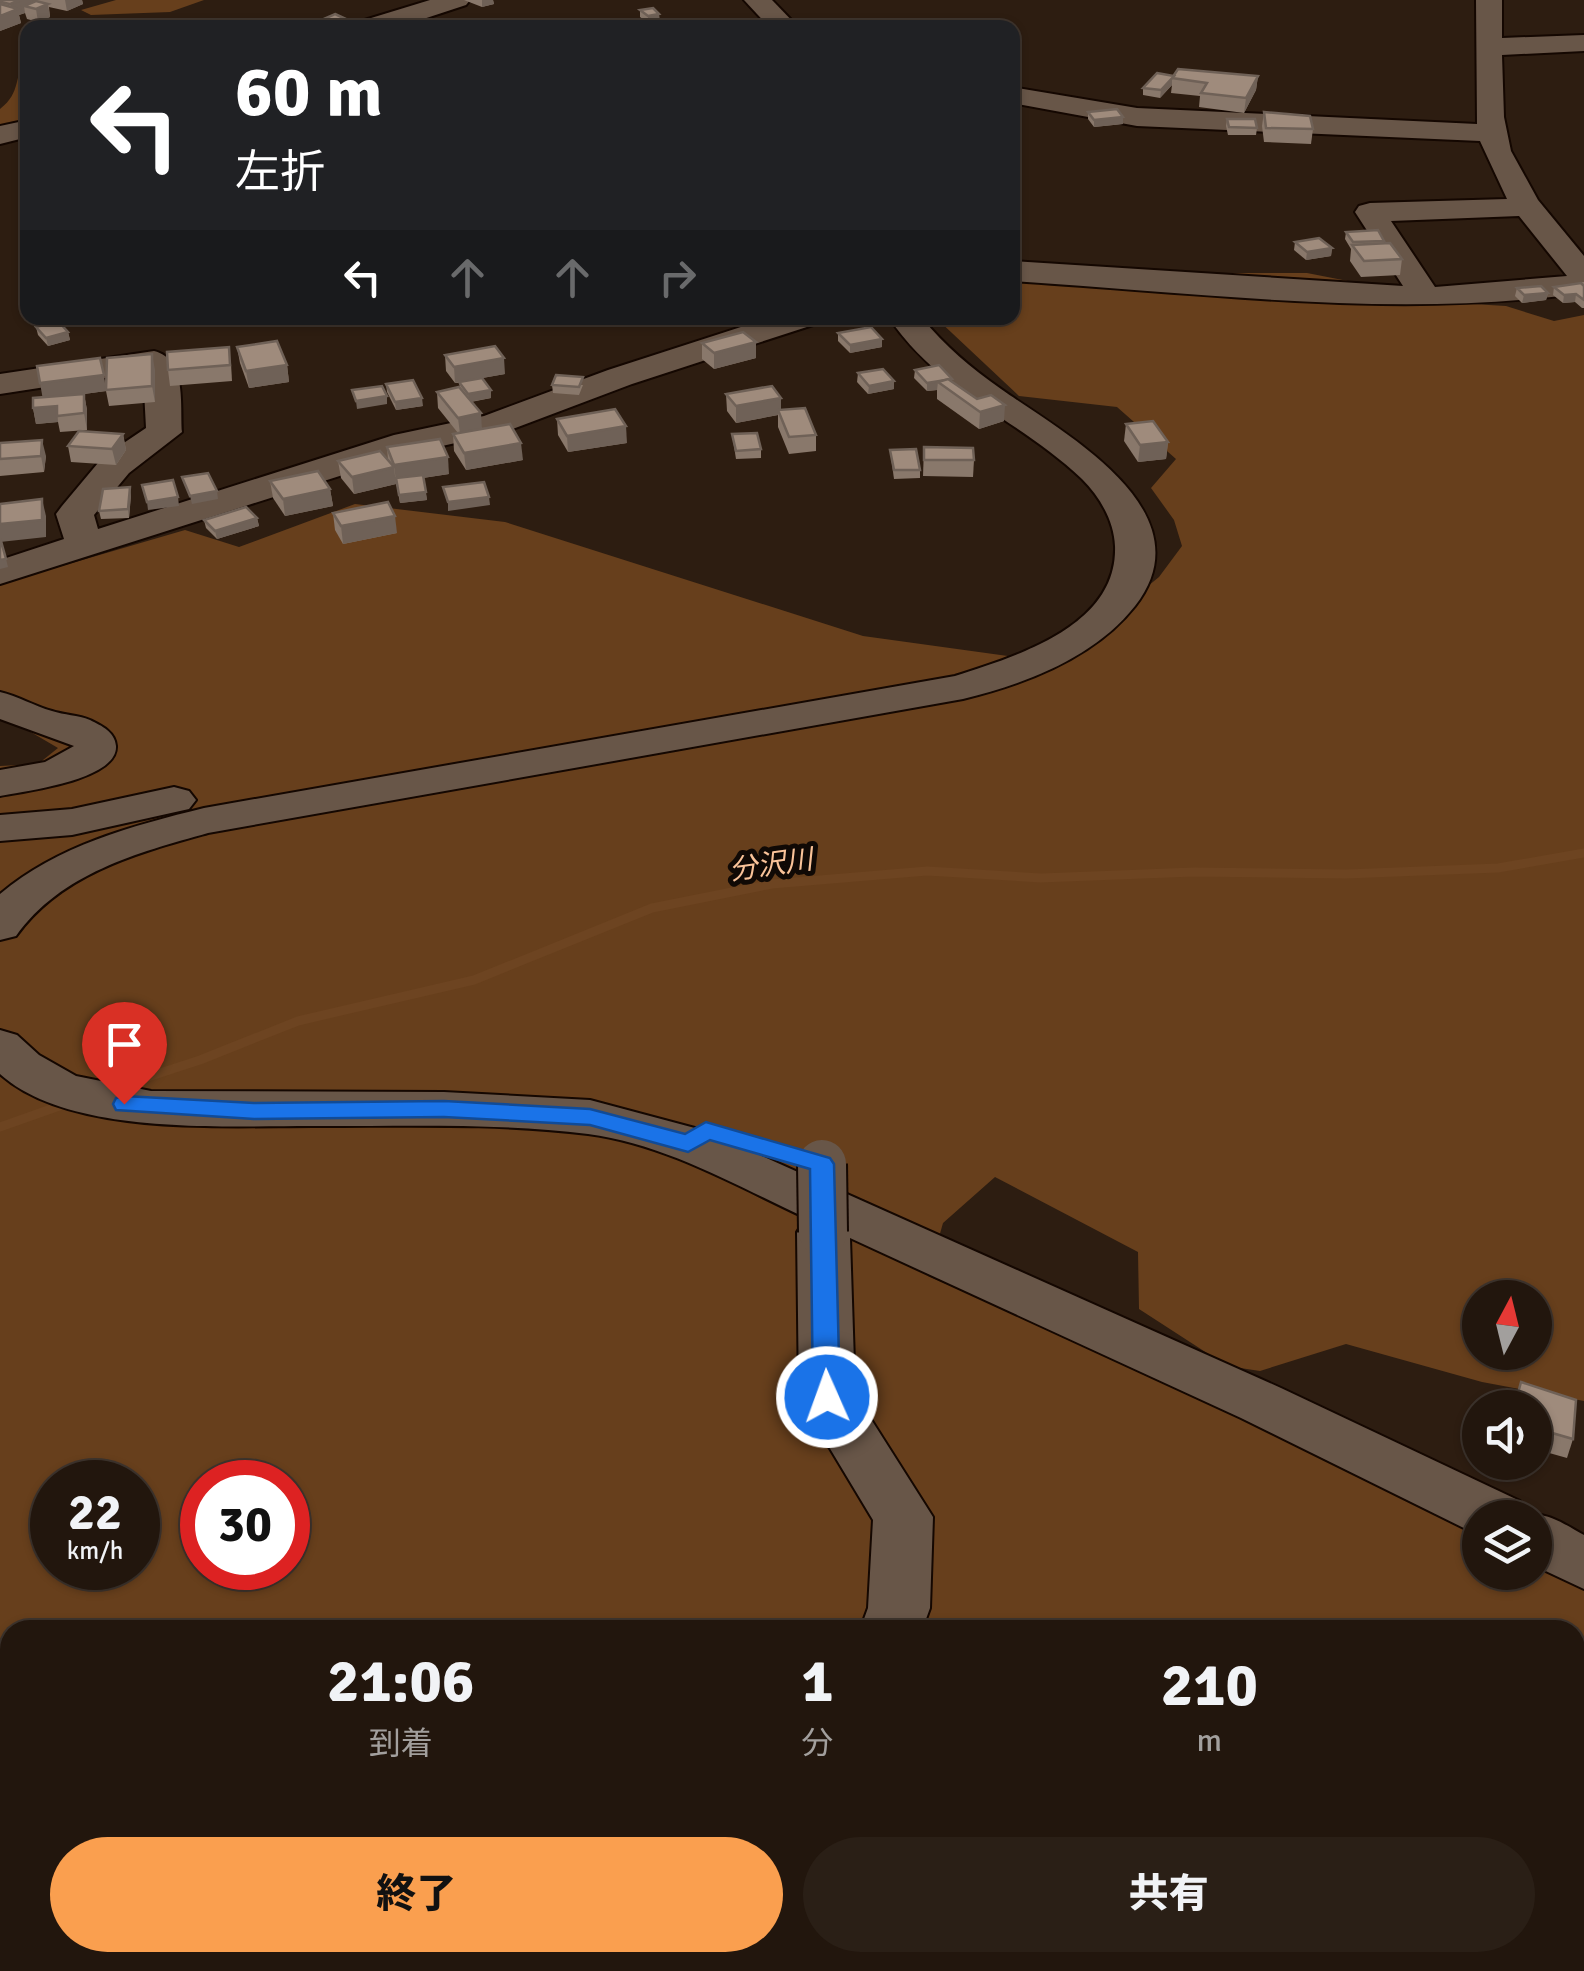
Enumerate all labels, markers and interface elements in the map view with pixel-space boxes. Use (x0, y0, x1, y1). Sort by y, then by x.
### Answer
text: 60 m (235, 49, 383, 135)
icon: left (70, 60, 200, 190)
text: 左折 (235, 145, 325, 200)
icon: left (335, 250, 390, 305)
icon: ahead (440, 250, 495, 305)
icon: ahead (545, 250, 600, 305)
icon: right (650, 250, 705, 305)
water label: 分沢川 (727, 842, 818, 888)
pin (82, 1002, 167, 1105)
icon: arrive (97, 1017, 152, 1072)
north arrow (1462, 1280, 1552, 1370)
map controls (1462, 1280, 1552, 1590)
position arrow (775, 1345, 879, 1449)
button: sound (1462, 1390, 1552, 1480)
speed limit sign: 30 (180, 1460, 310, 1590)
text: 22 (68, 1482, 122, 1544)
button: layers (1462, 1500, 1552, 1590)
text: km/h (67, 1535, 123, 1566)
text: 21:06 (327, 1645, 474, 1719)
text: 1 (801, 1645, 834, 1719)
text: 210 (1161, 1649, 1258, 1723)
text: m (1197, 1721, 1222, 1760)
text: 到着 (369, 1724, 433, 1763)
text: 分 (802, 1724, 834, 1763)
button: 終了 (50, 1837, 783, 1952)
button: 共有 (803, 1837, 1535, 1952)

